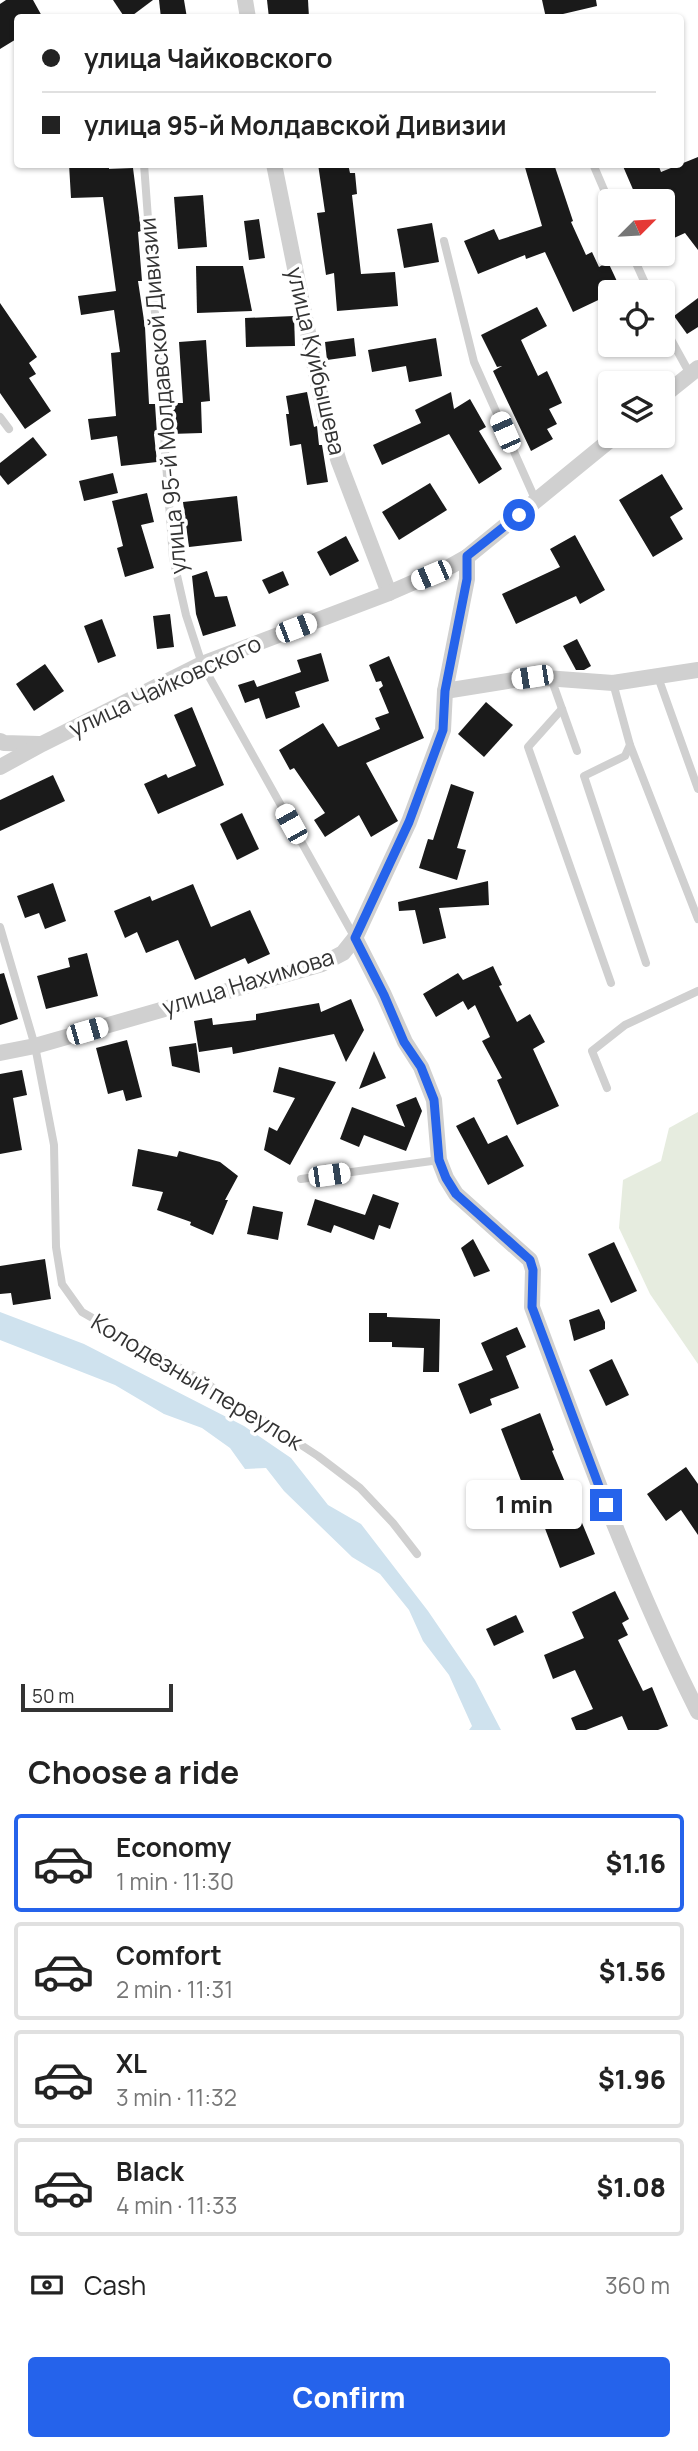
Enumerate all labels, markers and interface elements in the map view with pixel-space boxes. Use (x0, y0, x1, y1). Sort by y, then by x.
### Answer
text: улица Чайковского (84, 40, 332, 76)
text: улица 95-й Молдавской Дивизии (84, 107, 507, 143)
north arrow (598, 189, 676, 266)
map controls (598, 189, 675, 448)
street label: улица 95-й Молдавской Дивизии (130, 216, 194, 576)
street label: улица Куйбышева (280, 264, 354, 458)
button: locate (598, 280, 675, 357)
button: layers (598, 371, 675, 448)
car (487, 409, 524, 455)
route start (503, 499, 535, 531)
car (408, 557, 455, 593)
car (273, 611, 320, 645)
street label: улица Чайковского (63, 626, 266, 744)
car (510, 663, 555, 691)
car (272, 801, 311, 847)
street label: улица Нахимова (158, 940, 337, 1022)
car (64, 1015, 111, 1047)
car (307, 1162, 352, 1188)
street label: Колодезный переулок (86, 1305, 310, 1457)
callout: 1 min (466, 1480, 582, 1530)
text: 1 min (495, 1488, 553, 1520)
route end (590, 1489, 622, 1521)
scale bar (21, 1681, 173, 1713)
text: 50 m (32, 1683, 74, 1709)
text: Choose a ride (28, 1750, 239, 1794)
text: Economy (116, 1829, 231, 1865)
icon: car (32, 1832, 95, 1895)
text: $1.16 (605, 1845, 666, 1881)
text: 1 min · 11:30 (116, 1865, 234, 1897)
text: Comfort (116, 1937, 222, 1973)
icon: car (32, 1940, 95, 2003)
text: $1.56 (599, 1953, 666, 1989)
text: 2 min · 11:31 (116, 1973, 233, 2005)
text: XL (116, 2045, 147, 2081)
icon: car (32, 2048, 95, 2111)
text: $1.96 (598, 2061, 666, 2097)
text: 3 min · 11:32 (116, 2081, 237, 2113)
text: Black (116, 2153, 184, 2189)
icon: car (32, 2156, 95, 2219)
text: $1.08 (597, 2169, 666, 2205)
text: 4 min · 11:33 (116, 2189, 237, 2221)
icon: cash (28, 2266, 66, 2304)
text: Cash (84, 2267, 146, 2303)
text: 360 m (605, 2269, 670, 2301)
button: Confirm (28, 2357, 670, 2437)

